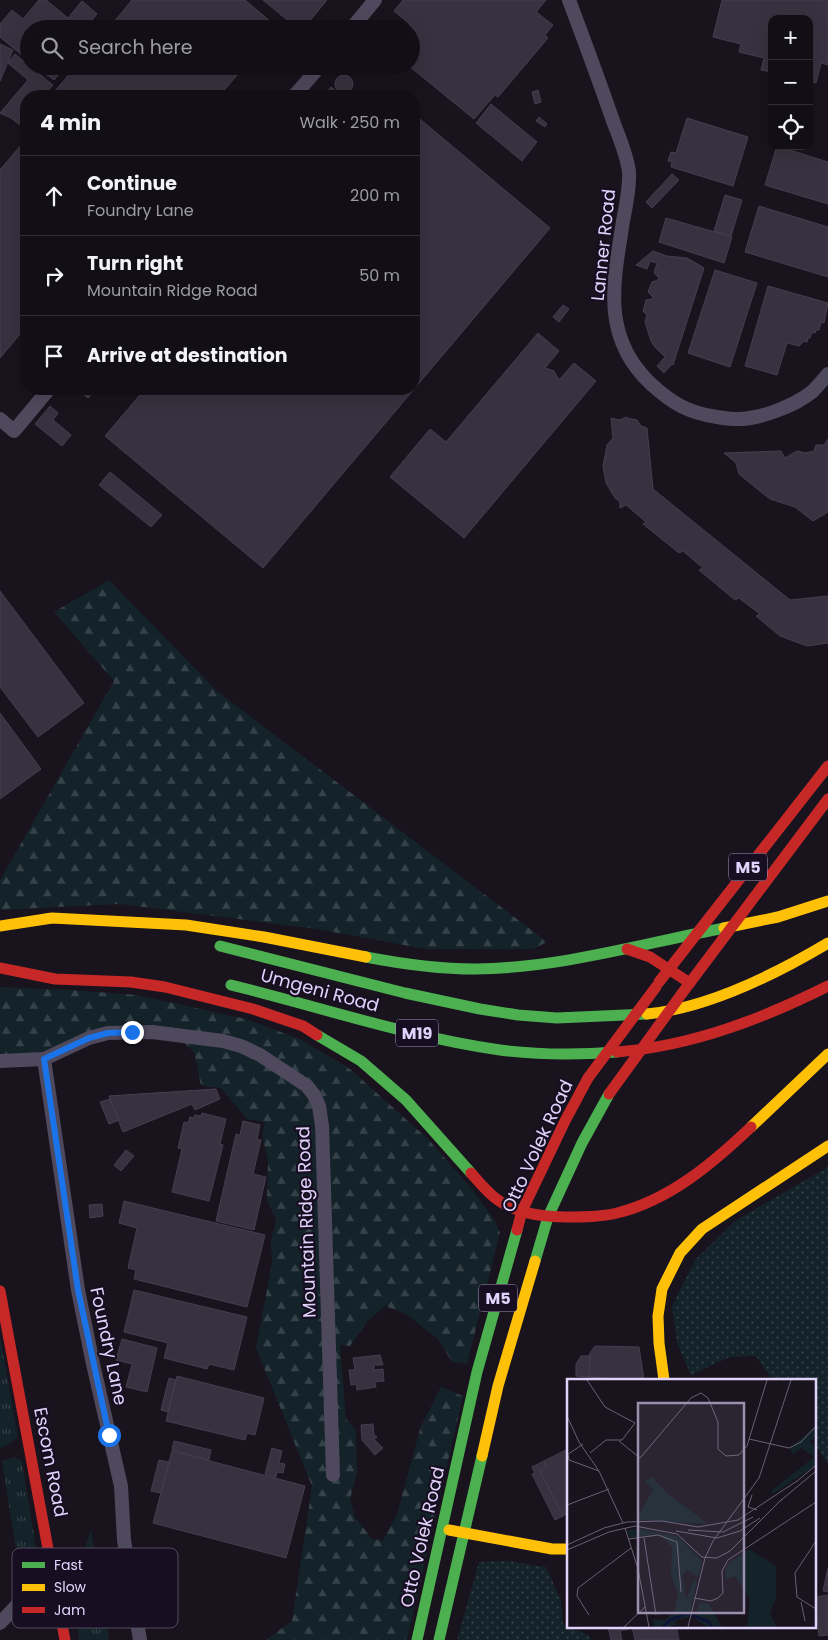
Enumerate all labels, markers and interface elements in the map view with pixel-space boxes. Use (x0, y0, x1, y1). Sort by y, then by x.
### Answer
map controls (768, 15, 813, 150)
button: + (768, 15, 813, 60)
search box (20, 20, 420, 75)
icon: search (38, 34, 66, 62)
text: Search here (78, 34, 192, 61)
button: − (768, 60, 813, 105)
button: locate (768, 105, 813, 150)
text: 4 min (40, 108, 101, 137)
text: Walk · 250 m (299, 111, 400, 134)
text: Continue (87, 170, 177, 197)
icon: ahead (40, 182, 68, 210)
text: 200 m (350, 184, 400, 207)
street label: Lanner Road (585, 188, 621, 302)
text: Foundry Lane (87, 199, 194, 222)
text: Turn right (87, 250, 183, 277)
icon: right (40, 262, 68, 290)
text: 50 m (359, 264, 400, 287)
text: Mountain Ridge Road (87, 279, 258, 302)
icon: arrive (40, 342, 68, 370)
text: Arrive at destination (87, 342, 288, 369)
road number: M5 (729, 854, 767, 880)
street label: Umgeni Road (258, 962, 382, 1018)
road number: M19 (396, 1020, 438, 1046)
route end (121, 1021, 144, 1044)
street label: Otto Volek Road (495, 1076, 579, 1216)
street label: Mountain Ridge Road (290, 1126, 322, 1318)
street label: Foundry Lane (84, 1285, 134, 1407)
road number: M5 (479, 1285, 517, 1312)
inset map (567, 1379, 816, 1628)
street label: Escom Road (28, 1405, 74, 1519)
route start (98, 1424, 121, 1447)
street label: Otto Volek Road (394, 1464, 450, 1610)
legend (12, 1548, 178, 1628)
text: Fast (54, 1555, 83, 1575)
text: Slow (54, 1577, 87, 1597)
text: Jam (54, 1600, 85, 1620)

